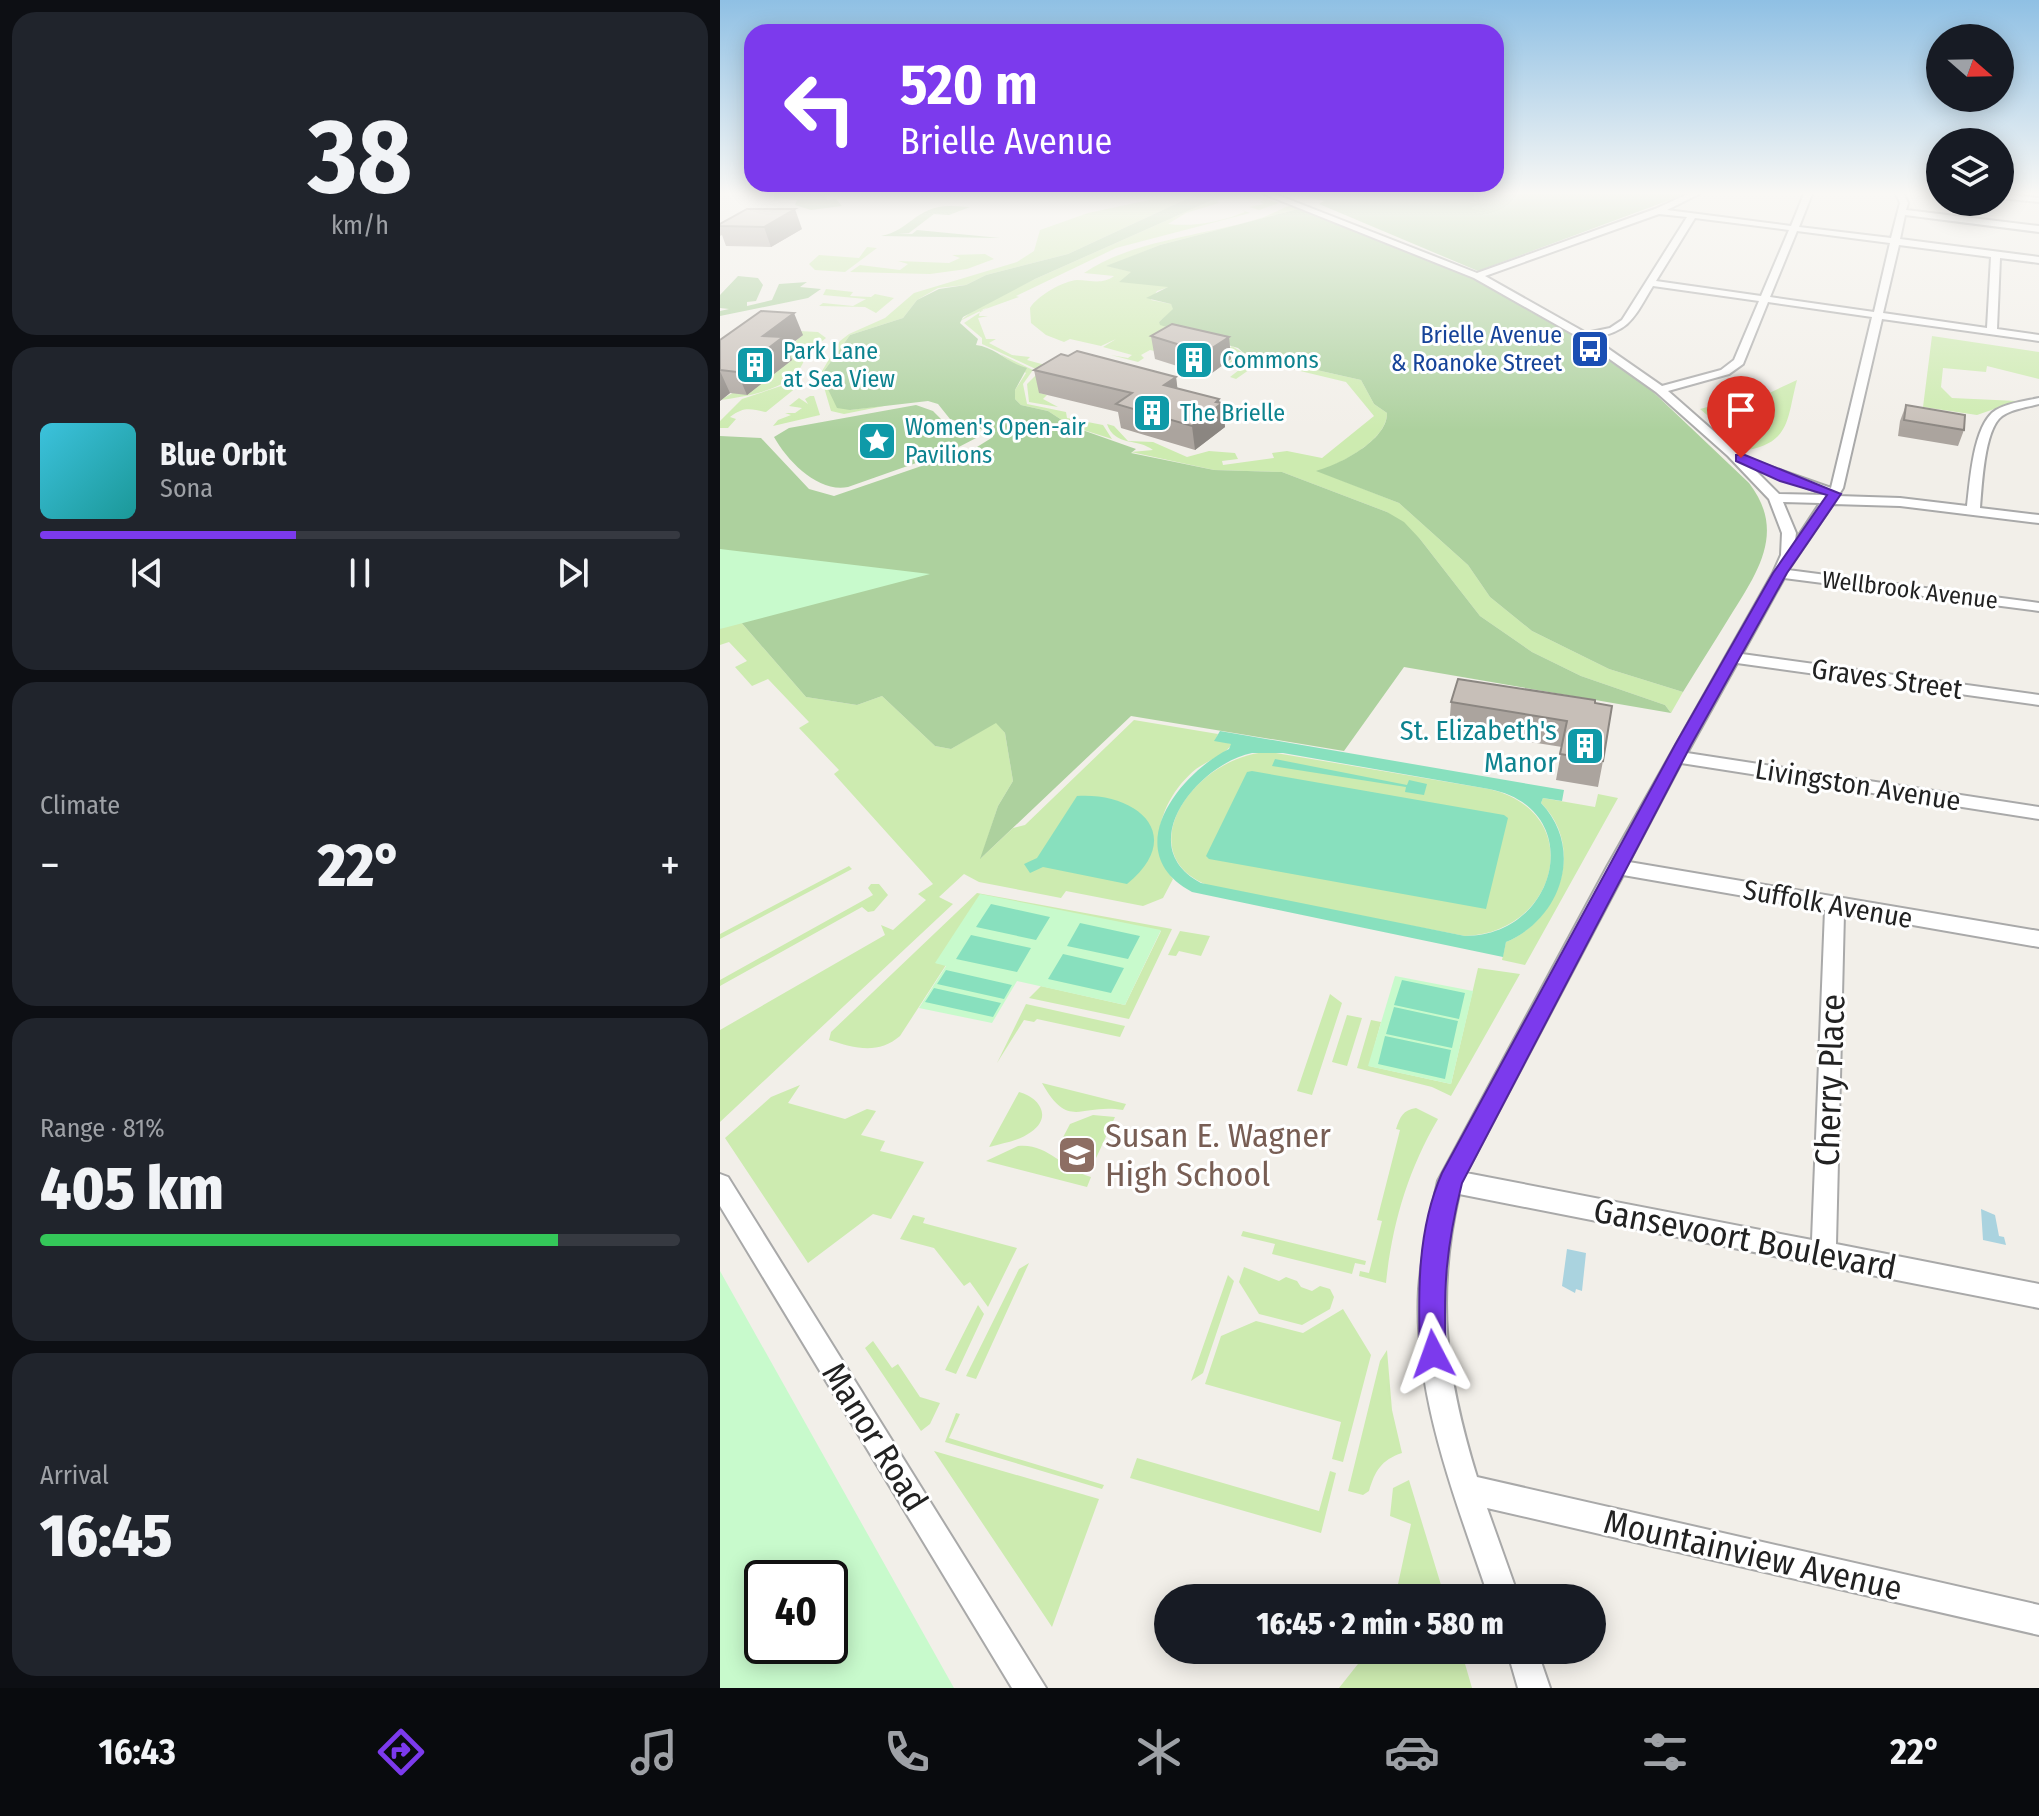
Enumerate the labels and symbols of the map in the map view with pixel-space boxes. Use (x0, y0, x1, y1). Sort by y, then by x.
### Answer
north arrow (1926, 24, 2014, 112)
place label: Brielle Avenue & Roanoke Street (1391, 321, 1562, 377)
bus stop icon: Brielle Avenue & Roanoke Street (1569, 328, 1611, 370)
place label: Park Lane at Sea View (783, 337, 895, 393)
building icon: Commons (1173, 339, 1215, 381)
building icon: Park Lane at Sea View (734, 344, 776, 386)
place label: Commons (1222, 346, 1319, 374)
pin (1707, 376, 1775, 458)
building icon: The Brielle (1131, 392, 1173, 434)
place label: The Brielle (1180, 399, 1285, 427)
place label: Women's Open-air Pavilions (905, 413, 1086, 469)
place icon: Women's Open-air Pavilions (856, 420, 898, 462)
street label: Wellbrook Avenue (1820, 565, 2000, 615)
street label: Graves Street (1810, 652, 1965, 706)
place label: St. Elizabeth's Manor (1400, 714, 1557, 779)
building icon: St. Elizabeth's Manor (1564, 725, 1606, 767)
street label: Livingston Avenue (1753, 752, 1963, 818)
street label: Suffolk Avenue (1741, 873, 1915, 935)
street label: Cherry Place (1807, 993, 1853, 1167)
place label: Susan E. Wagner High School (1105, 1115, 1331, 1195)
school or university icon: Susan E. Wagner High School (1056, 1134, 1098, 1176)
street label: Gansevoort Boulevard (1590, 1190, 1900, 1288)
position arrow (1391, 1312, 1475, 1396)
street label: Manor Road (813, 1355, 937, 1519)
street label: Mountainview Avenue (1600, 1501, 1906, 1609)
speed limit sign: 40 (744, 1560, 848, 1664)

